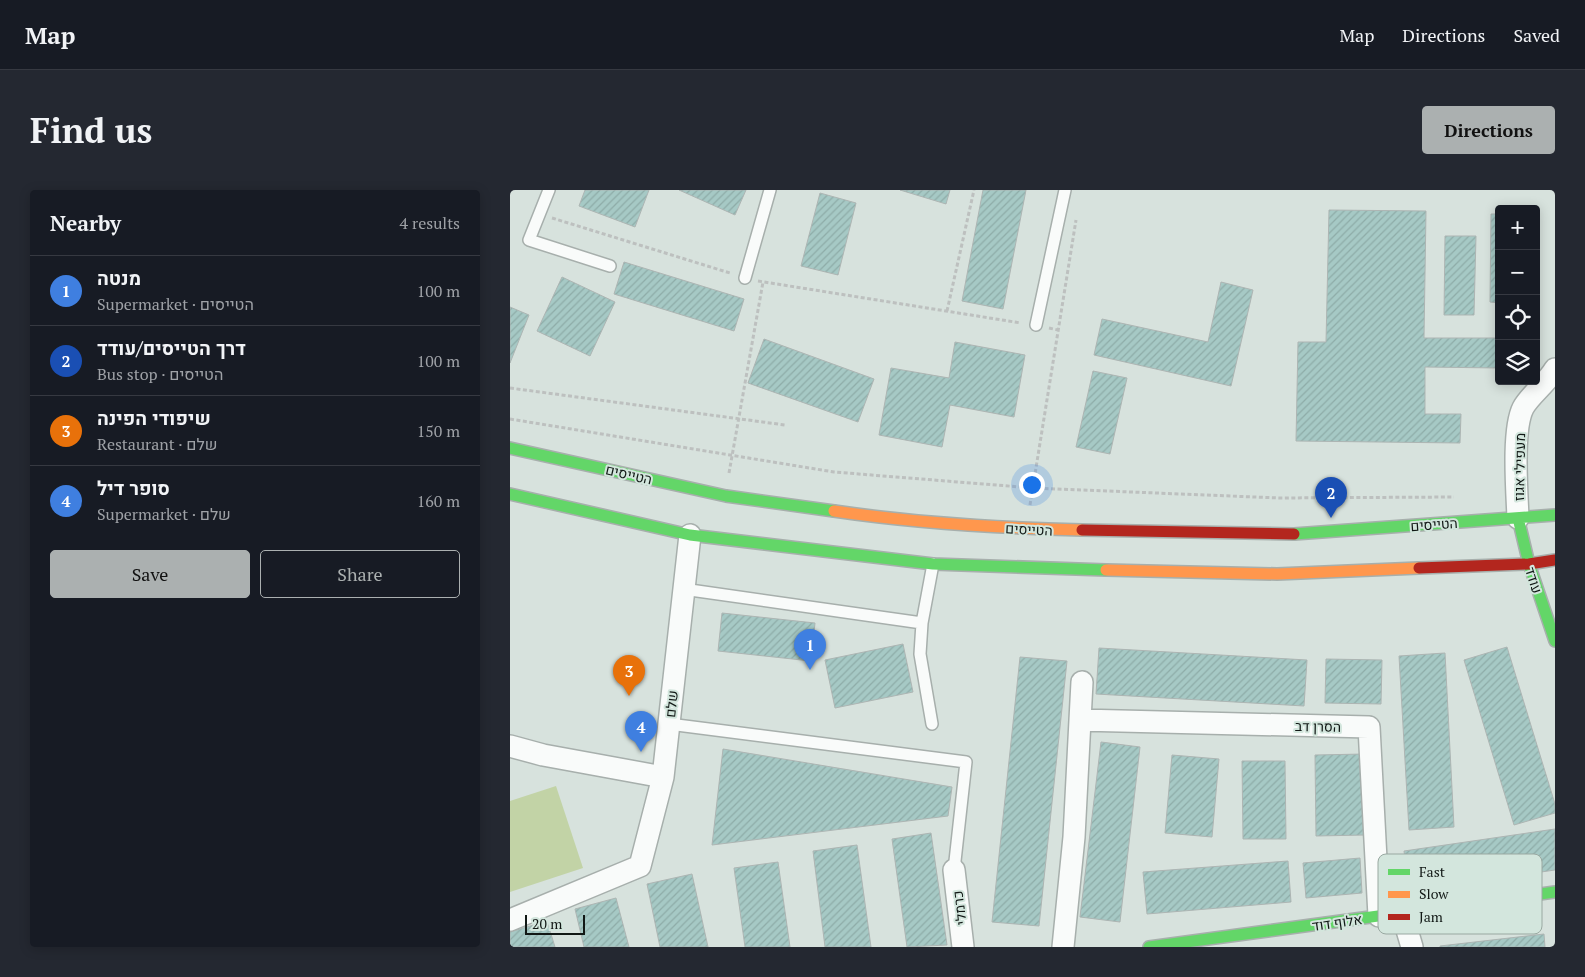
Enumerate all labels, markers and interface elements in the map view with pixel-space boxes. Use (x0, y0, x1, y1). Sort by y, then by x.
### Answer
text: Map (25, 19, 75, 51)
text: Map (1339, 23, 1374, 47)
text: Directions (1402, 23, 1485, 47)
text: Saved (1513, 23, 1560, 47)
button: Directions (1422, 106, 1555, 154)
text: Find us (30, 107, 152, 153)
map controls (1495, 205, 1540, 385)
button: + (1495, 205, 1540, 250)
text: Nearby (50, 209, 121, 237)
text: 4 results (400, 212, 460, 234)
button: − (1495, 250, 1540, 295)
text: מנטה (97, 265, 141, 290)
text: 1 (61, 280, 71, 302)
text: 100 m (417, 280, 460, 302)
text: Supermarket · הטייסים (97, 293, 254, 315)
button: locate (1495, 295, 1540, 340)
text: דרך הטייסים/עודד (97, 335, 246, 360)
button: layers (1495, 340, 1540, 385)
text: 2 (61, 350, 71, 372)
text: 100 m (417, 350, 460, 372)
text: Bus stop · הטייסים (97, 363, 223, 385)
text: שיפודי הפינה (97, 405, 211, 430)
text: 3 (61, 420, 71, 442)
text: 150 m (417, 420, 460, 442)
text: Restaurant · שלם (97, 433, 217, 455)
street label: מעפילי אגוז (1509, 433, 1529, 501)
street label: הטייסים (604, 459, 654, 489)
your location (1019, 472, 1045, 498)
text: סופר דיל (97, 475, 170, 500)
pin: 2 (1315, 477, 1347, 518)
text: 4 (61, 490, 71, 512)
text: 160 m (417, 490, 460, 512)
text: Supermarket · שלם (97, 503, 231, 525)
street label: הטייסים (1410, 513, 1458, 535)
street label: הטייסים (1005, 518, 1053, 540)
button: Save (50, 550, 250, 598)
button: Share (260, 550, 460, 598)
street label: עודד (1521, 564, 1547, 596)
pin: 1 (794, 629, 826, 670)
pin: 3 (613, 655, 645, 696)
street label: שלם (660, 689, 682, 719)
pin: 4 (625, 711, 657, 752)
street label: הסרן דב (1295, 716, 1341, 736)
legend (1378, 854, 1542, 934)
text: Fast (1419, 862, 1446, 881)
text: Slow (1419, 884, 1449, 903)
street label: כרמלי (947, 890, 971, 926)
text: Jam (1419, 907, 1443, 926)
street label: אלוף דוד (1311, 909, 1363, 935)
scale bar (525, 912, 585, 935)
text: 20 m (532, 914, 562, 933)

